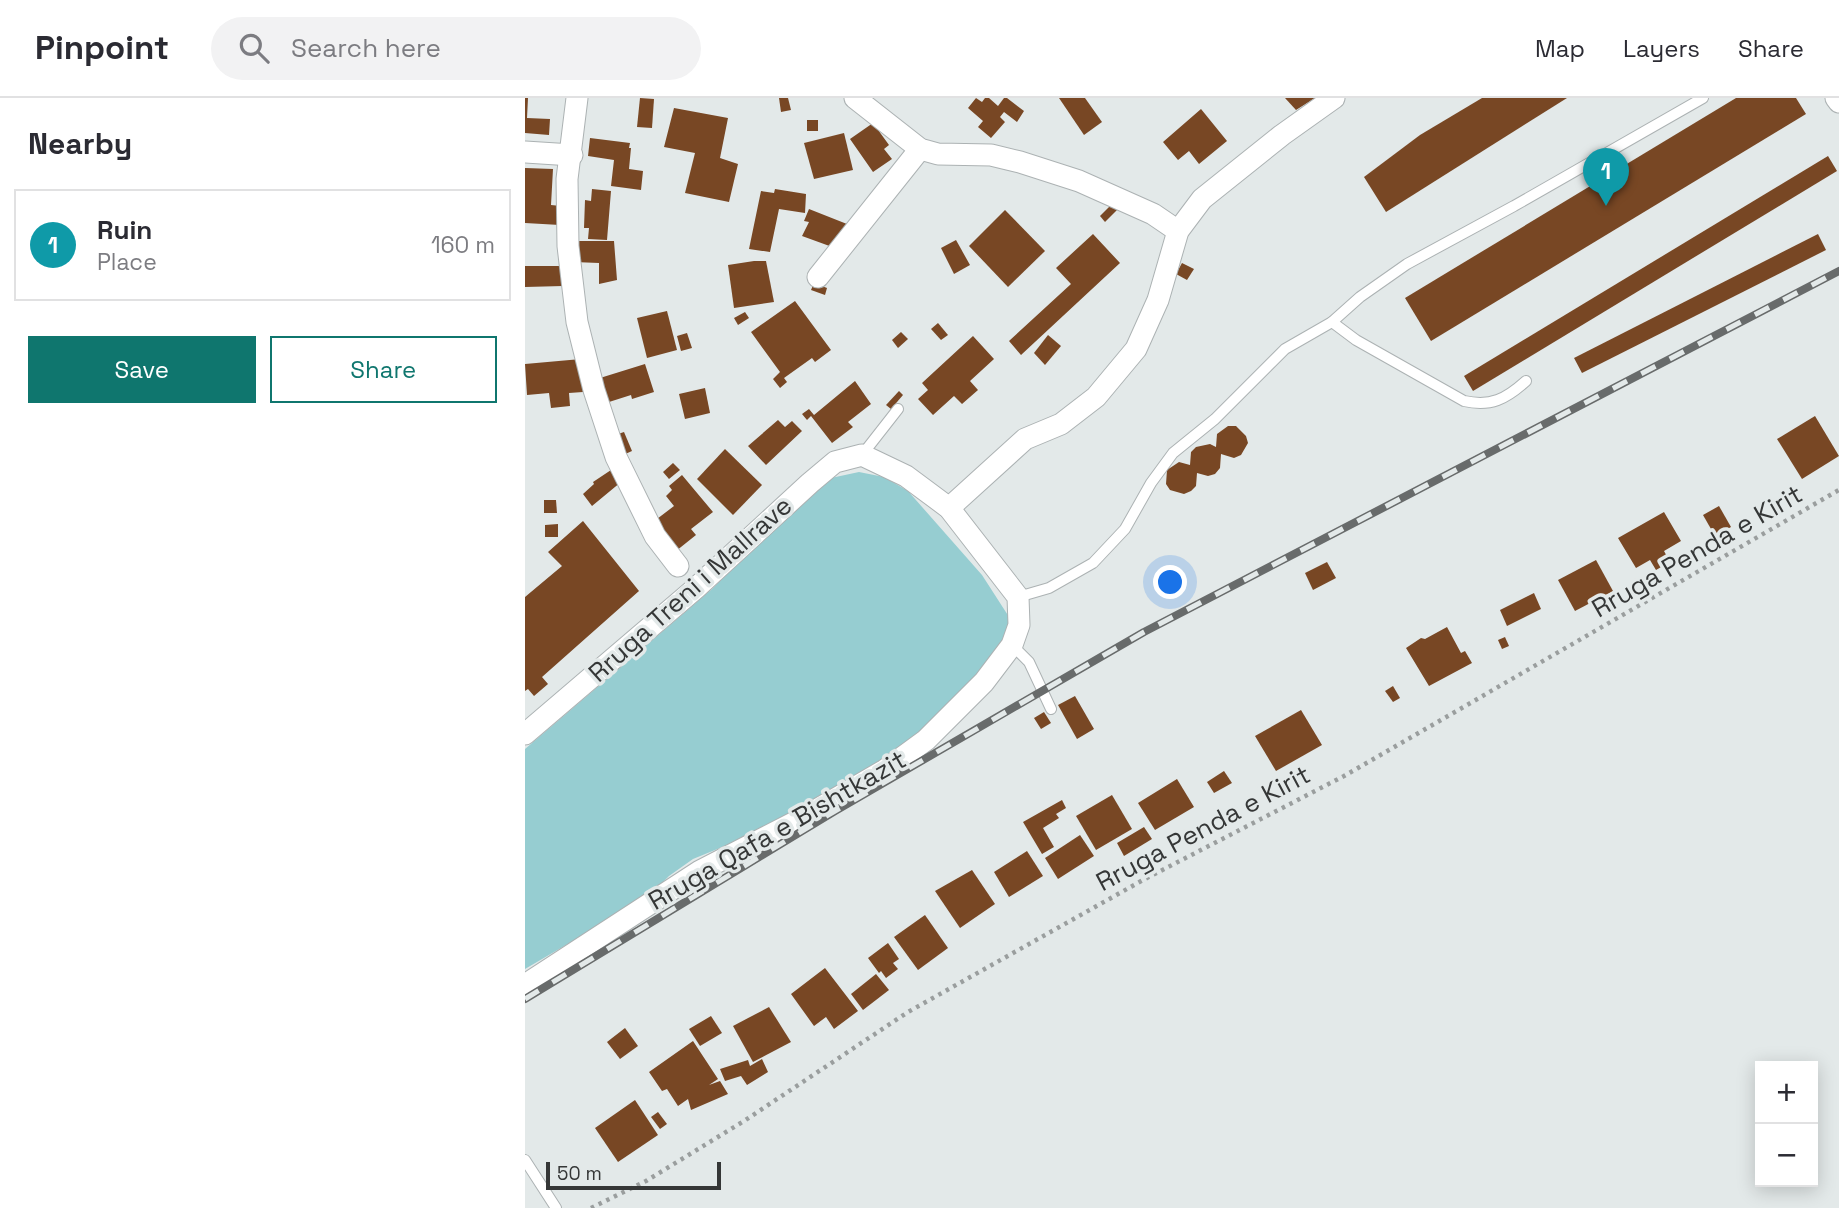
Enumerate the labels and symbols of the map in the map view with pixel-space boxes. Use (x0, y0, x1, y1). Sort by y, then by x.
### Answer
pin: 1 (1583, 148, 1629, 206)
street label: Rruga Penda e Kirit (1586, 477, 1808, 625)
street label: Rruga Treni i Mallrave (581, 489, 799, 689)
your location (1153, 565, 1187, 599)
street label: Rruga Qafa e Bishtkazit (642, 742, 912, 918)
street label: Rruga Penda e Kirit (1090, 757, 1316, 899)
scale bar (546, 1159, 721, 1191)

